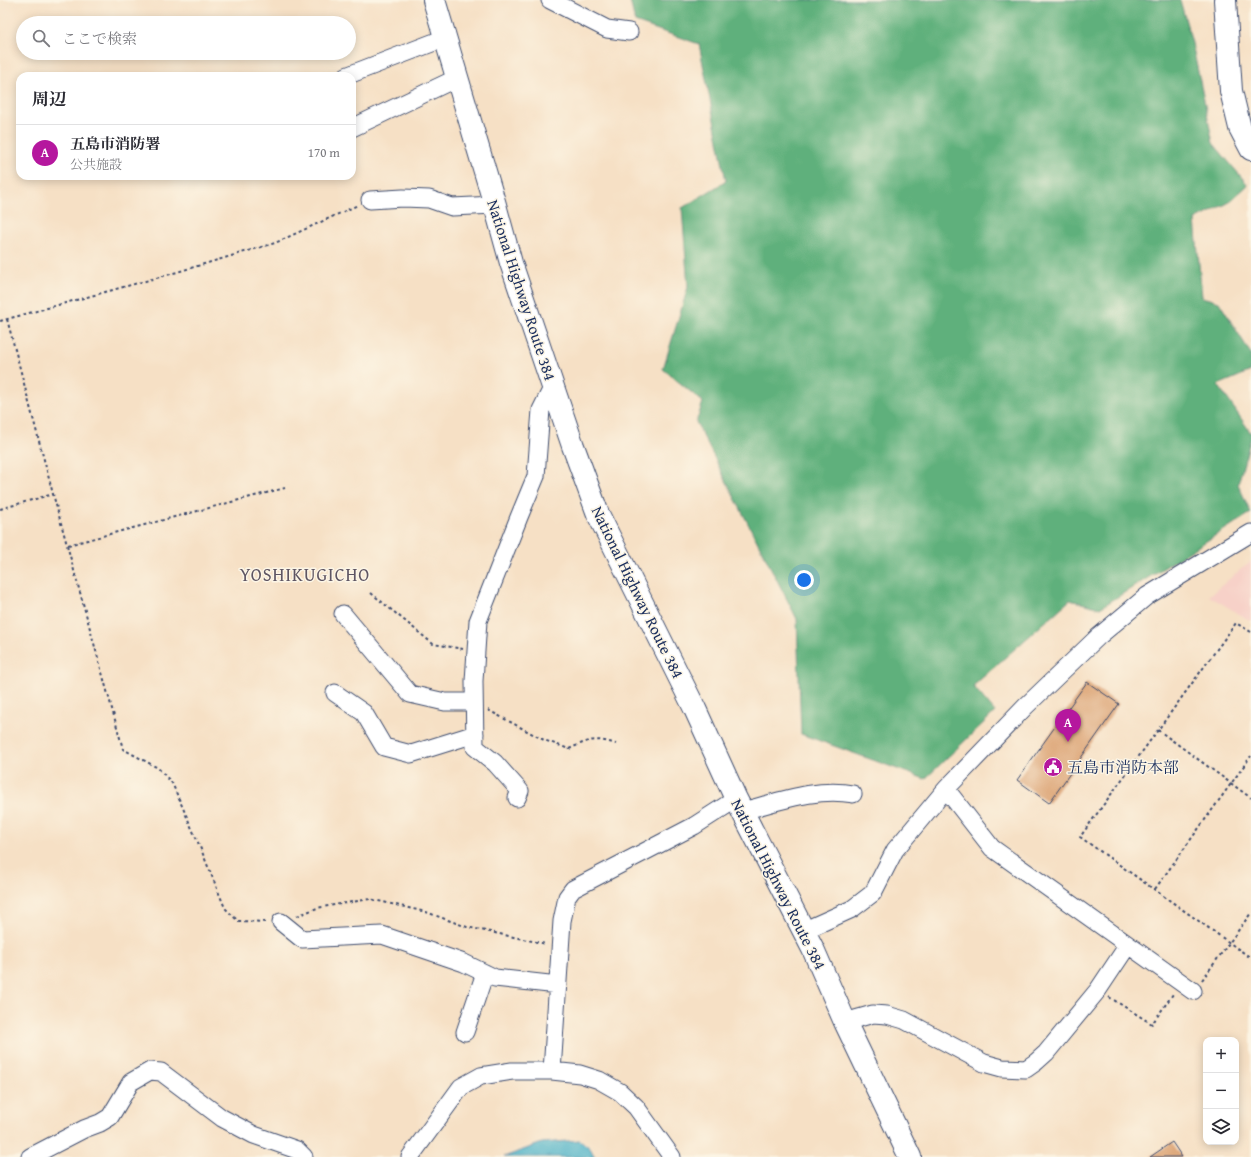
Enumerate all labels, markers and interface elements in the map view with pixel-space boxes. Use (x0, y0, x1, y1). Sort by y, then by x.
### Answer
search box (16, 16, 356, 60)
icon: search (30, 27, 52, 49)
text: ここで検索 (62, 28, 137, 49)
text: 周辺 (32, 86, 66, 111)
text: 五島市消防署 (70, 133, 160, 154)
text: A (41, 143, 49, 162)
text: 170 m (308, 143, 340, 162)
text: 公共施設 (70, 155, 122, 174)
street label: National Highway Route 384 (481, 196, 563, 384)
street label: National Highway Route 384 (586, 502, 690, 682)
district label: YOSHIKUGICHO (240, 561, 370, 588)
your location (794, 570, 814, 590)
pin: A (1055, 709, 1081, 742)
place label: 五島市消防本部 (1067, 755, 1179, 779)
public building icon: 五島市消防本部 (1042, 756, 1064, 778)
street label: National Highway Route 384 (725, 794, 833, 974)
map controls (1203, 1037, 1239, 1145)
button: + (1203, 1037, 1239, 1073)
button: − (1203, 1073, 1239, 1109)
button: layers (1203, 1109, 1239, 1145)

